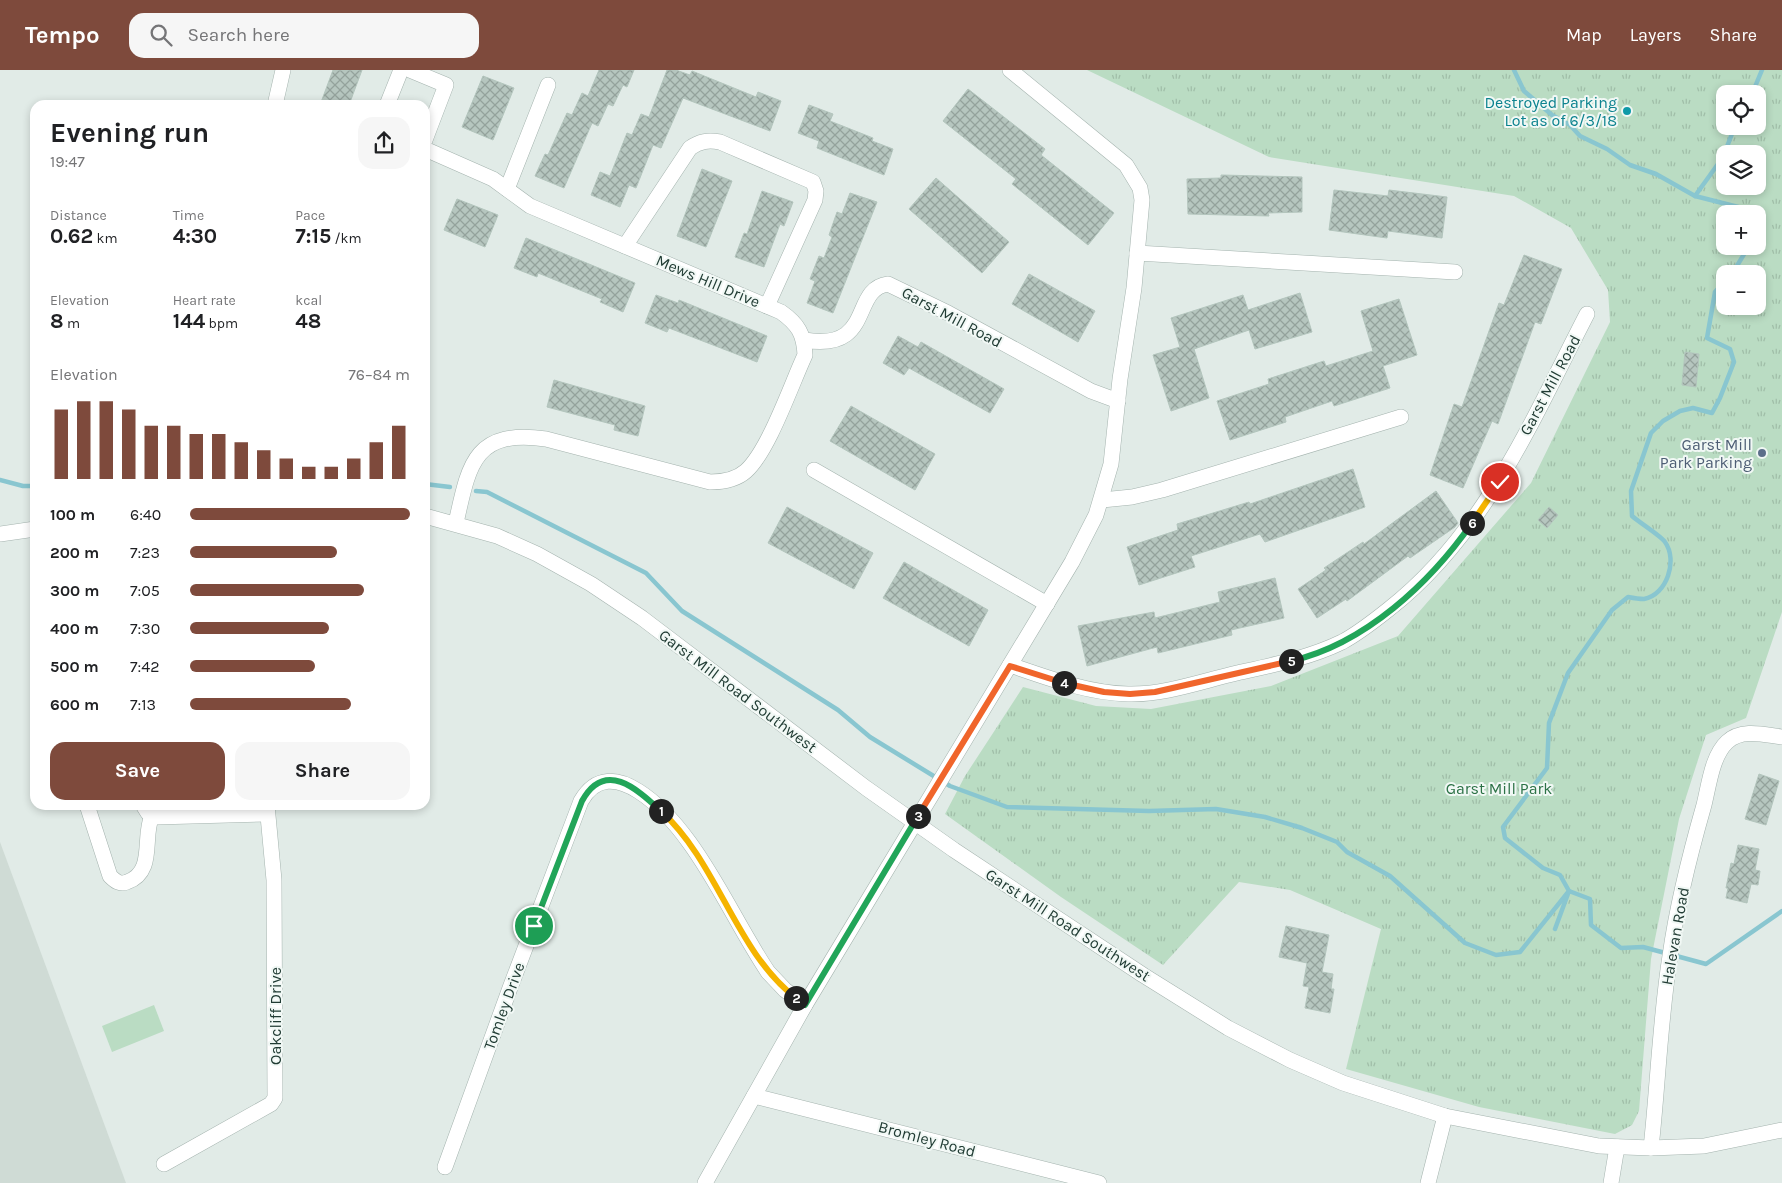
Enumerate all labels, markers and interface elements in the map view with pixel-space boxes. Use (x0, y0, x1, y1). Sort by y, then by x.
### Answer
search box (129, 13, 479, 58)
text: Tempo (25, 21, 99, 49)
icon: search (147, 21, 175, 49)
text: Search here (187, 24, 290, 46)
text: Map (1566, 24, 1602, 46)
text: Layers (1630, 24, 1682, 46)
text: Share (1710, 24, 1757, 46)
map controls (1716, 85, 1766, 315)
button: locate (1716, 85, 1766, 135)
place label: Destroyed Parking Lot as of 6/3/18 (1484, 93, 1617, 130)
marker: Destroyed Parking Lot as of 6/3/18 (1621, 105, 1633, 117)
text: Evening run (50, 116, 209, 149)
button: share (358, 117, 410, 169)
button: layers (1716, 145, 1766, 195)
text: 19:47 (50, 152, 85, 171)
button: + (1716, 205, 1766, 255)
text: Distance (50, 207, 107, 224)
text: Time (173, 207, 204, 224)
text: Pace (295, 207, 325, 224)
text: 0.62 (50, 224, 93, 248)
text: 4:30 (173, 224, 217, 248)
text: 7:15 (295, 224, 331, 248)
text: km (93, 230, 118, 247)
text: /km (331, 230, 362, 247)
street label: Mews Hill Drive (653, 251, 763, 311)
button: − (1716, 265, 1766, 315)
street label: Garst Mill Road (899, 283, 1005, 351)
text: Elevation (50, 292, 109, 309)
text: Heart rate (173, 292, 236, 309)
text: kcal (295, 292, 322, 309)
text: 8 (50, 309, 64, 333)
text: 144 (173, 309, 205, 333)
text: 48 (295, 309, 321, 333)
text: m (64, 315, 80, 332)
text: bpm (205, 315, 238, 332)
street label: Garst Mill Road (1516, 332, 1584, 438)
text: Elevation (50, 365, 118, 384)
text: 76–84 m (348, 365, 410, 384)
place label: Garst Mill Park Parking (1660, 435, 1752, 472)
marker: Garst Mill Park Parking (1756, 447, 1768, 459)
pin (1479, 461, 1521, 503)
icon: check (1486, 468, 1514, 496)
text: 100 m (50, 505, 95, 524)
text: 6:40 (130, 505, 161, 524)
pin: 6 (1460, 510, 1484, 536)
text: 6 (1468, 515, 1477, 532)
text: 200 m (50, 543, 99, 562)
text: 7:23 (130, 543, 160, 562)
text: 300 m (50, 581, 99, 600)
text: 7:05 (130, 581, 160, 600)
text: 400 m (50, 619, 99, 638)
text: 7:30 (130, 619, 160, 638)
street label: Garst Mill Road Southwest (655, 625, 821, 757)
pin: 5 (1278, 648, 1304, 674)
text: 5 (1287, 653, 1296, 670)
text: 500 m (50, 657, 99, 676)
text: 7:42 (130, 657, 159, 676)
pin: 4 (1052, 670, 1076, 696)
text: 4 (1060, 675, 1069, 692)
text: 600 m (50, 695, 99, 714)
text: 7:13 (130, 695, 156, 714)
button: Save (50, 742, 225, 800)
button: Share (235, 742, 410, 800)
park label: Garst Mill Park (1446, 779, 1552, 798)
pin: 1 (648, 798, 674, 824)
text: 1 (659, 803, 664, 820)
pin: 3 (906, 804, 930, 828)
text: 3 (914, 808, 923, 825)
street label: Garst Mill Road Southwest (982, 865, 1154, 985)
street label: Halevan Road (1657, 885, 1693, 987)
pin (513, 905, 555, 947)
icon: arrive (520, 912, 548, 940)
street label: Tomley Drive (479, 960, 529, 1052)
street label: Oakcliff Drive (266, 967, 285, 1065)
pin: 2 (784, 986, 808, 1010)
text: 2 (792, 990, 801, 1007)
street label: Bromley Road (876, 1117, 978, 1161)

